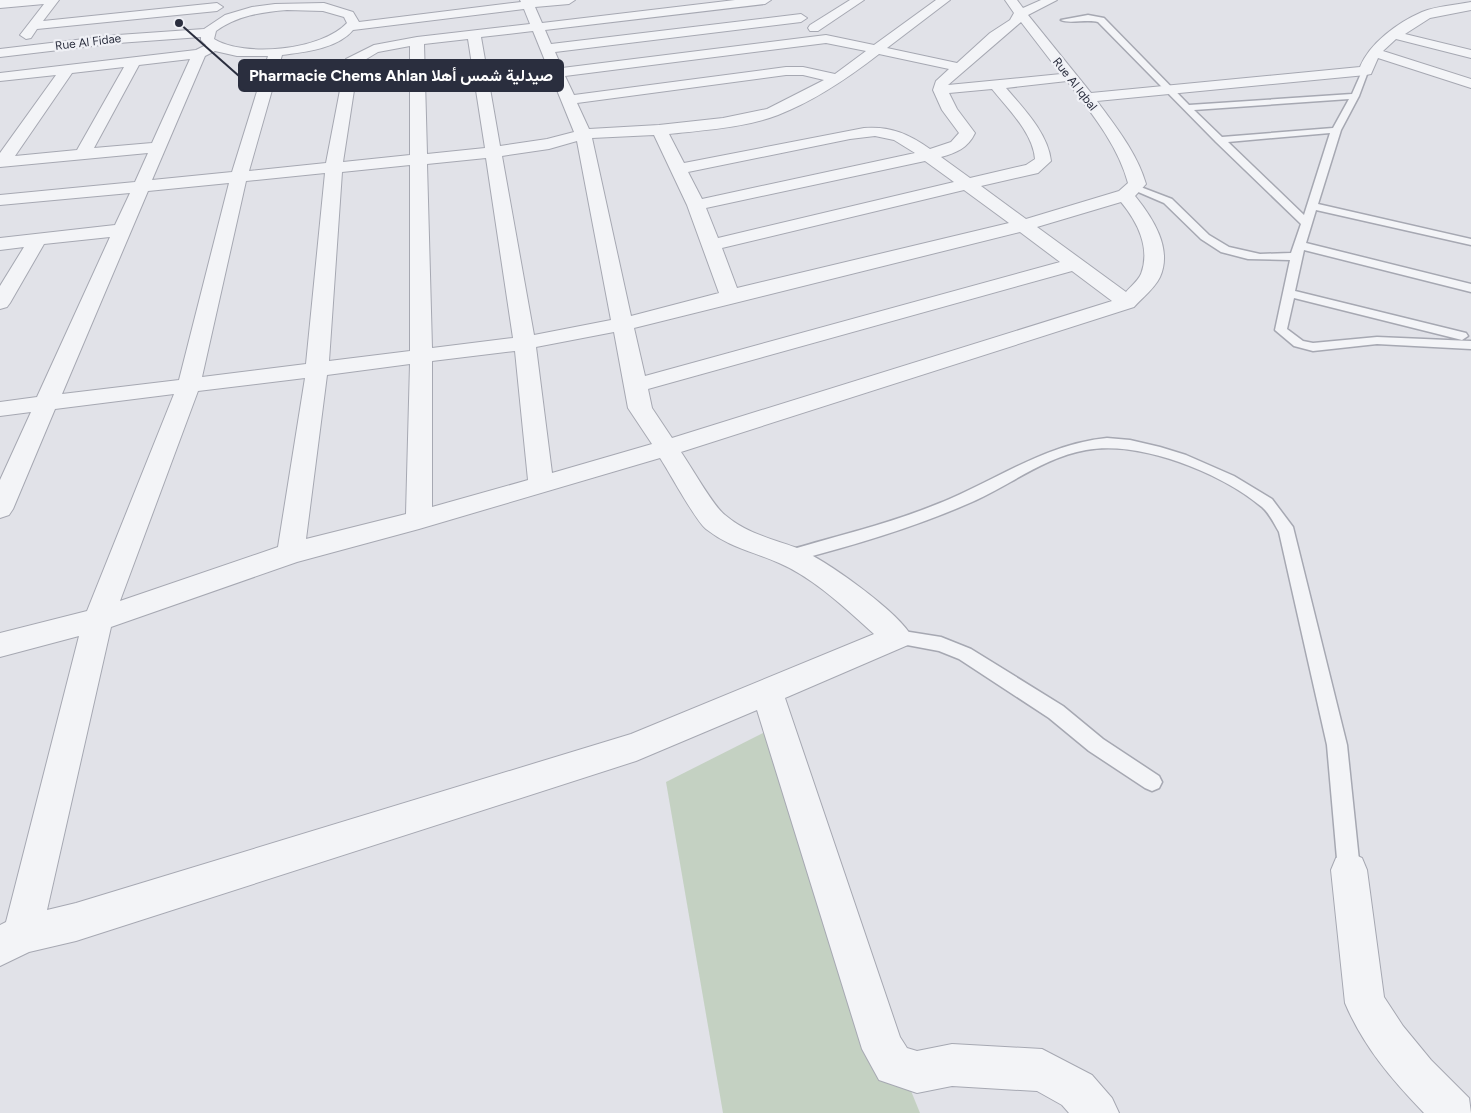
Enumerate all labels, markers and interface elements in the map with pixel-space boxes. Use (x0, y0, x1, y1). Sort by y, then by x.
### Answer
street label: Rue Al Fidae (54, 31, 122, 53)
street label: Rue Al Iqbal (1050, 55, 1100, 113)
callout: Pharmacie Chems Ahlan صيدلية شمس أهلا (239, 60, 563, 91)
text: Pharmacie Chems Ahlan صيدلية شمس أهلا (249, 66, 553, 85)

